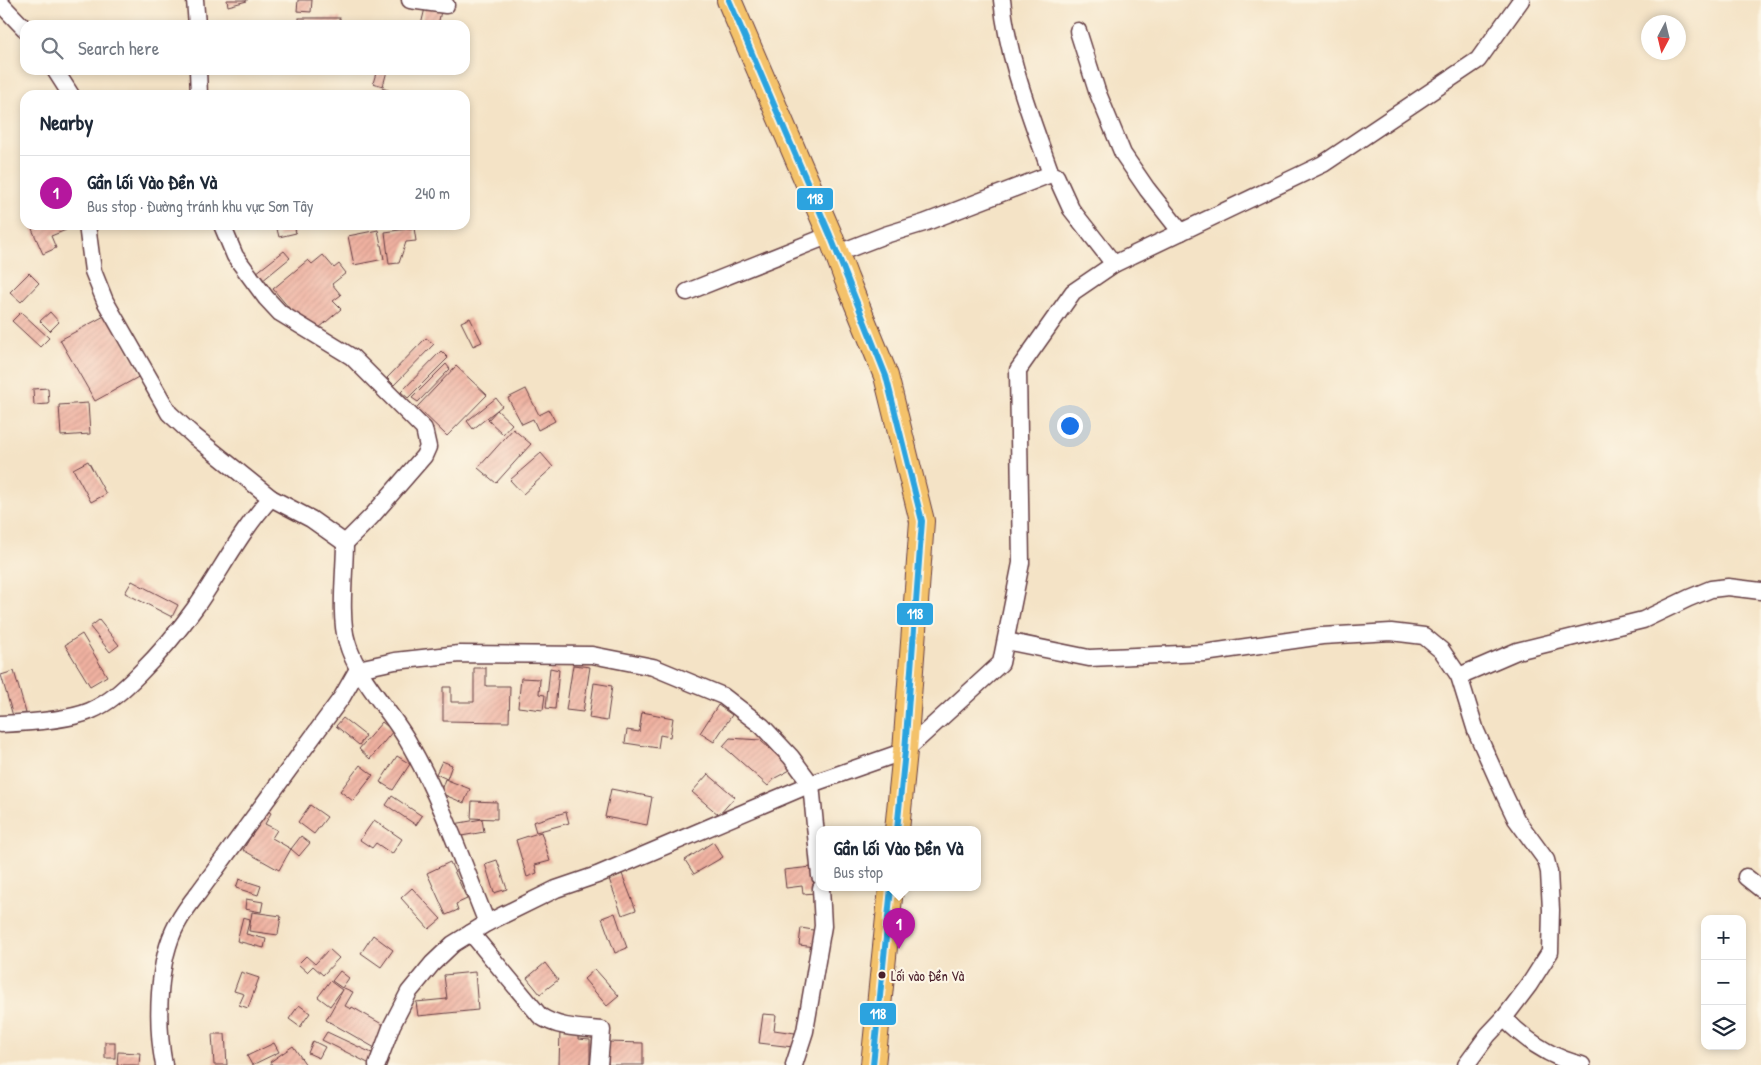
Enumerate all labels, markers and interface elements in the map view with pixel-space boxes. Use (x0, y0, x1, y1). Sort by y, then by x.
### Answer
north arrow (1641, 15, 1686, 60)
search box (20, 20, 470, 75)
icon: search (38, 34, 66, 62)
text: Search here (78, 35, 159, 61)
text: Nearby (40, 108, 93, 137)
text: Gần lối Vào Đền Và (87, 169, 217, 195)
text: 1 (53, 182, 59, 204)
text: 240 m (415, 182, 450, 204)
line badge: 118 (796, 187, 834, 211)
text: 118 (807, 189, 823, 208)
text: Bus stop · Đường tránh khu vực Sơn Tây (87, 195, 313, 217)
your location (1057, 413, 1083, 439)
line badge: 118 (896, 602, 934, 626)
text: 118 (907, 604, 923, 623)
popup (816, 826, 981, 891)
text: Gần lối Vào Đền Và (833, 835, 964, 861)
text: Bus stop (833, 861, 883, 883)
pin: 1 (883, 908, 915, 949)
map controls (1701, 915, 1746, 1050)
button: + (1701, 915, 1746, 960)
button: − (1701, 960, 1746, 1005)
place label: Lối vào Đền Và (891, 966, 965, 985)
marker: Lối vào Đền Và (877, 970, 887, 980)
line badge: 118 (859, 1002, 897, 1026)
text: 118 (870, 1004, 886, 1023)
button: layers (1701, 1005, 1746, 1050)

